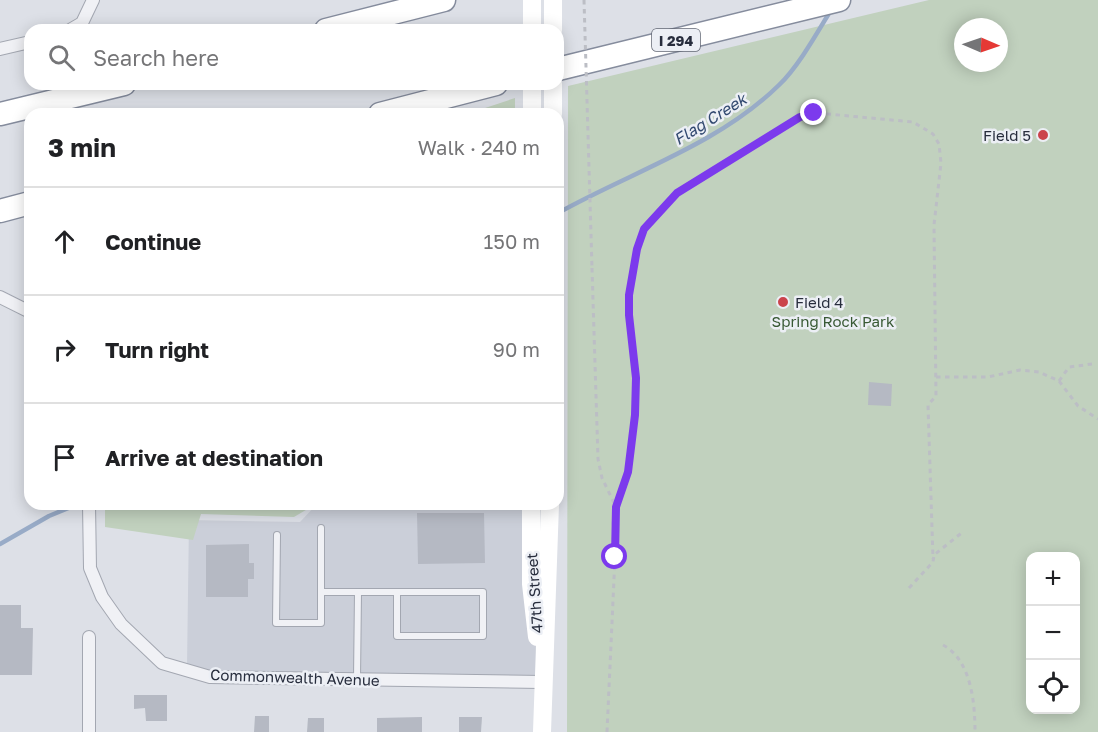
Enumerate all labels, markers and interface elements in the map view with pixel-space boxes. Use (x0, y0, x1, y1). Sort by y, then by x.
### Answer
north arrow (954, 18, 1008, 72)
search box (24, 24, 564, 90)
road number: I 294 (652, 29, 700, 51)
icon: search (45, 41, 78, 74)
text: Search here (93, 44, 219, 71)
water label: Flag Creek (670, 88, 752, 149)
route end (800, 99, 826, 125)
place label: Field 5 (983, 126, 1031, 144)
marker: Field 5 (1036, 128, 1050, 142)
text: 3 min (48, 132, 116, 163)
text: Walk · 240 m (418, 135, 540, 159)
icon: ahead (48, 225, 81, 258)
text: Continue (105, 228, 201, 255)
text: 150 m (484, 229, 540, 253)
place label: Field 4 (795, 293, 843, 311)
marker: Field 4 (776, 295, 790, 309)
park label: Spring Rock Park (772, 312, 895, 330)
icon: right (48, 333, 81, 366)
text: Turn right (105, 336, 209, 363)
text: 90 m (493, 337, 540, 361)
icon: arrive (48, 441, 81, 474)
text: Arrive at destination (105, 444, 323, 471)
route start (601, 543, 627, 569)
street label: 47th Street (522, 552, 546, 634)
map controls (1026, 552, 1080, 714)
button: + (1026, 552, 1080, 606)
button: − (1026, 606, 1080, 660)
button: locate (1026, 660, 1080, 714)
street label: Commonwealth Avenue (210, 665, 380, 689)

